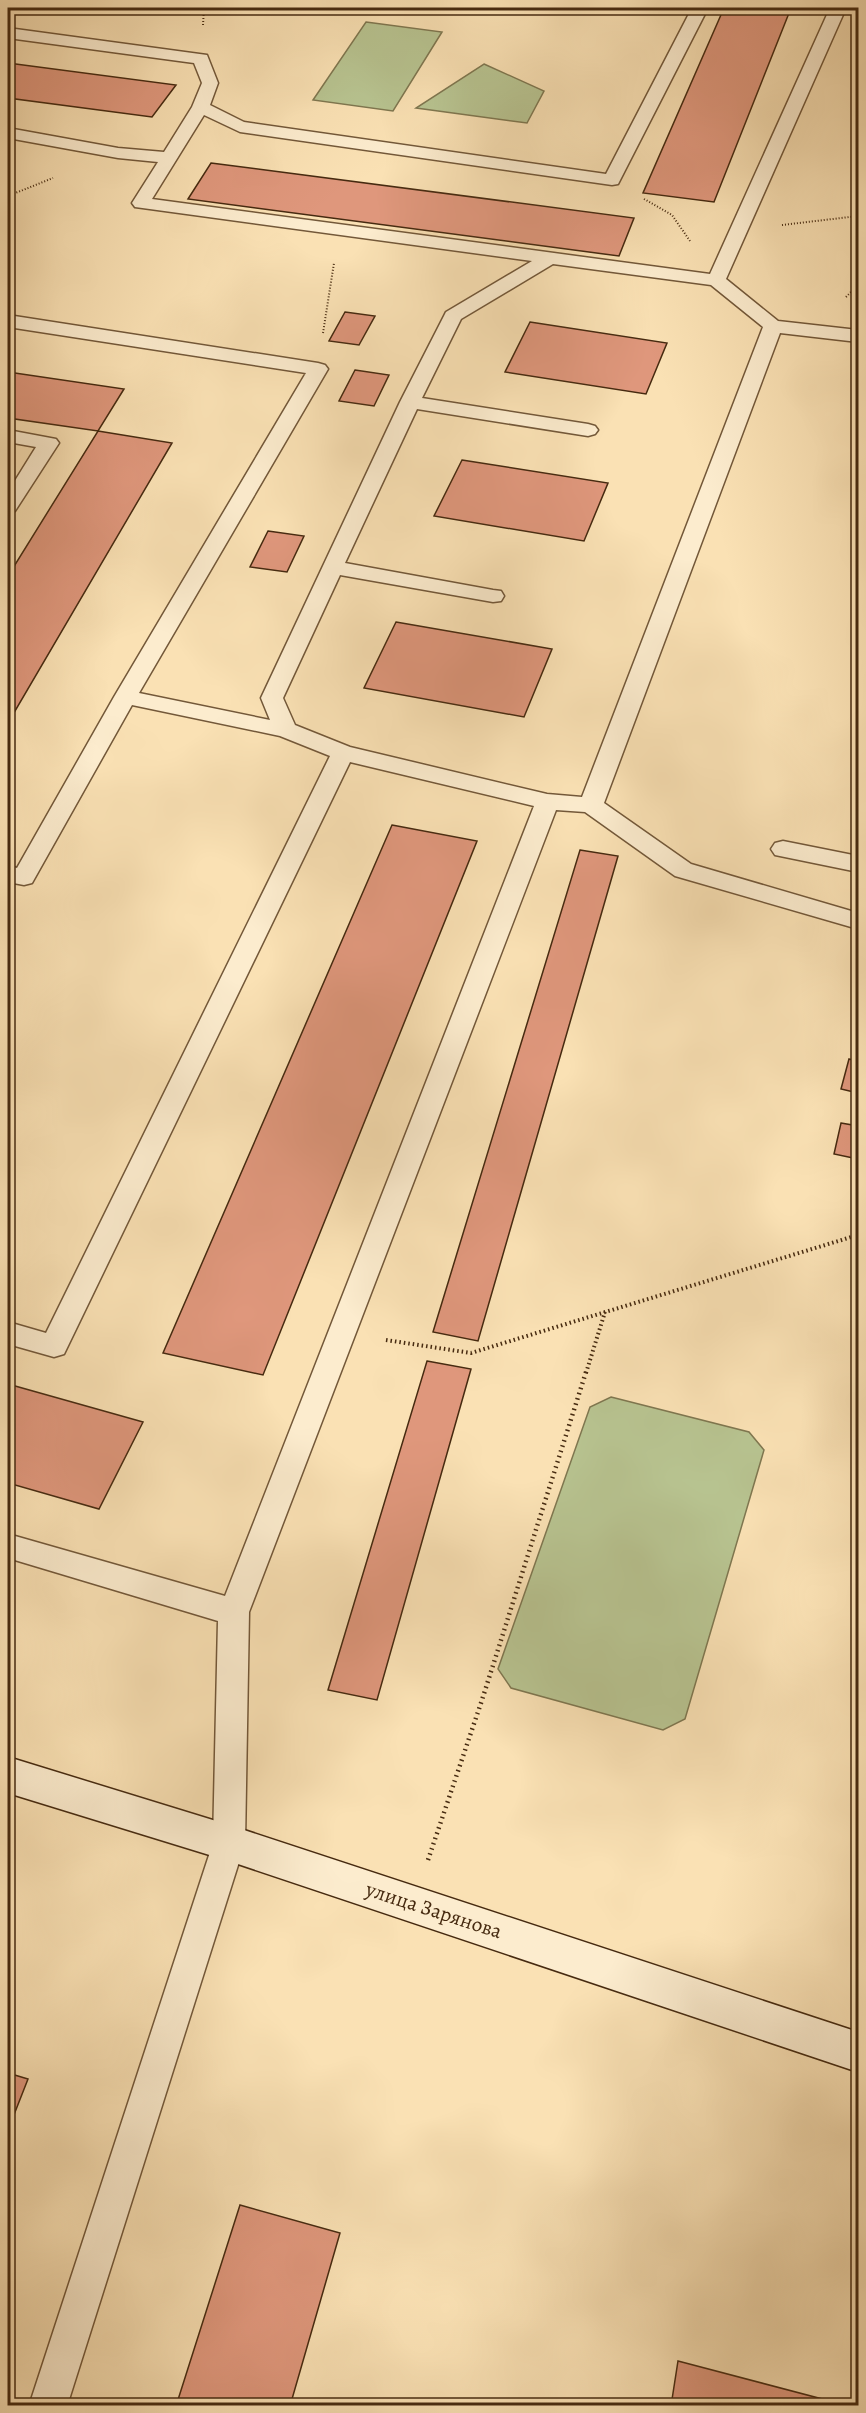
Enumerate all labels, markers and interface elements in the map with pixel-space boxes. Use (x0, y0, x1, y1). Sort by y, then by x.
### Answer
street label: улица Зарянова (361, 1874, 506, 1945)

